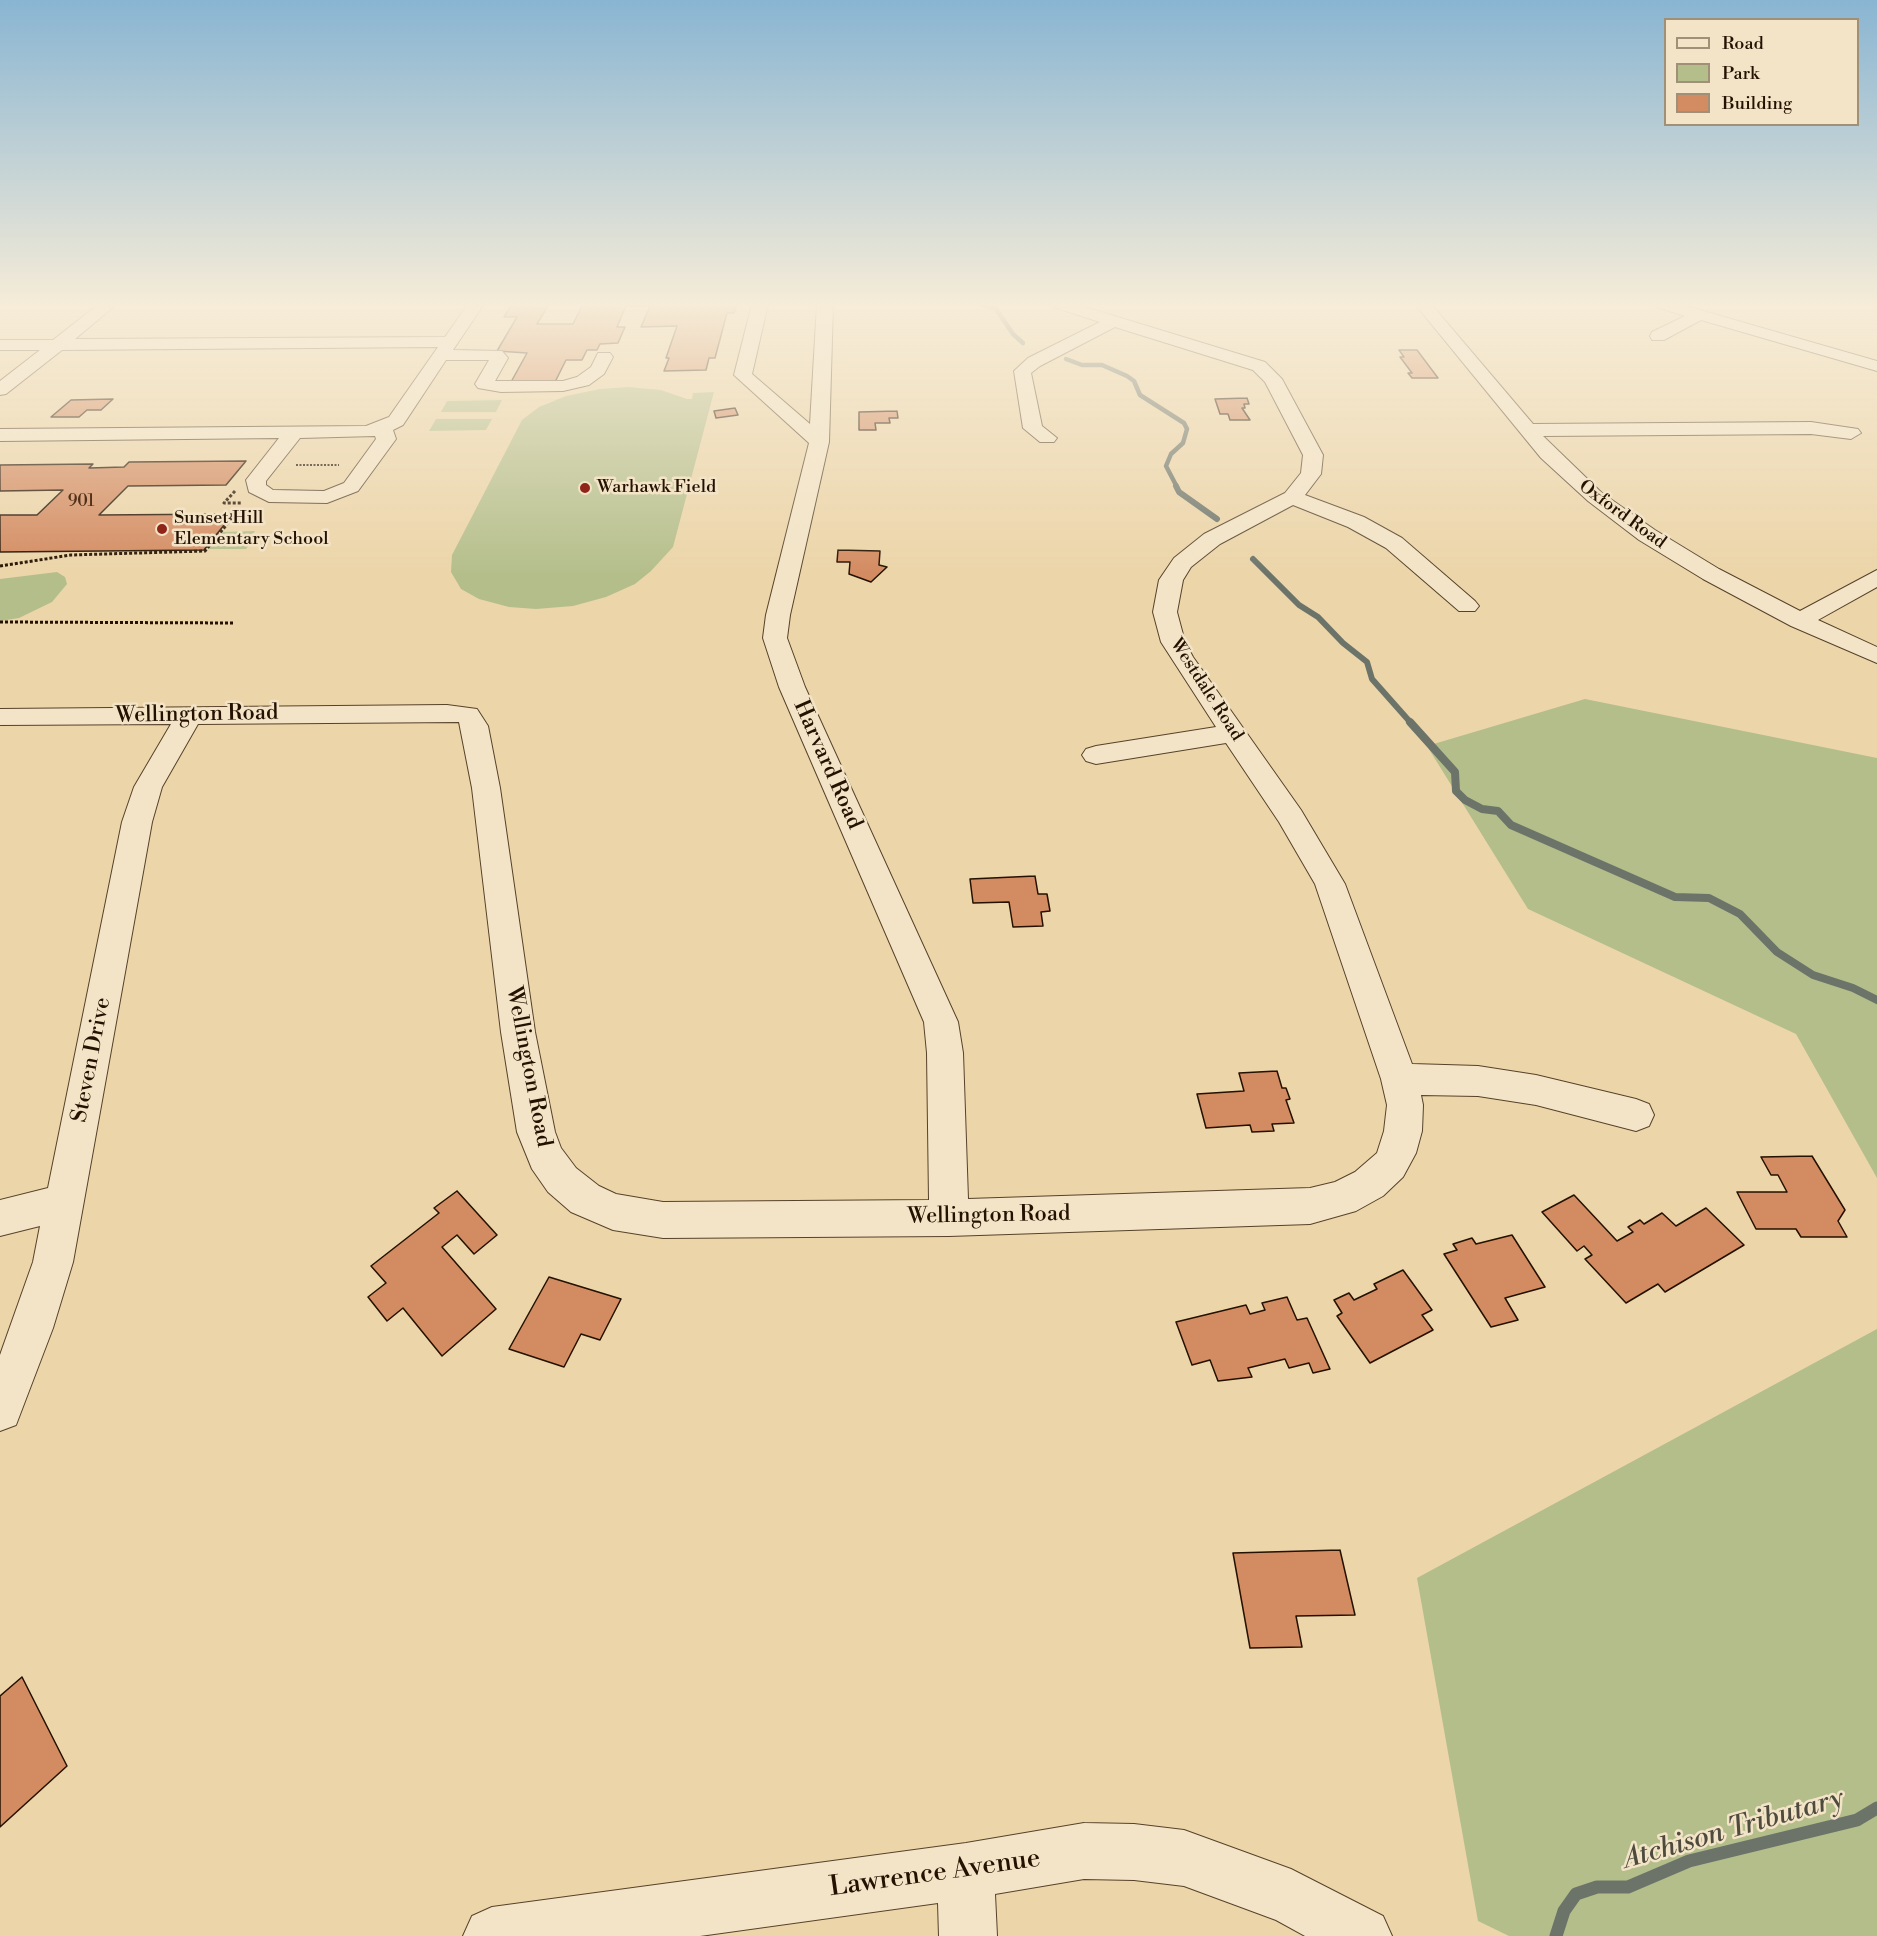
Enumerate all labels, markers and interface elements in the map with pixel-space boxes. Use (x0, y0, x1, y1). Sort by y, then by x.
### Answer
legend (1664, 18, 1859, 126)
text: Road (1722, 32, 1764, 55)
text: Park (1722, 62, 1759, 85)
text: Building (1722, 92, 1792, 115)
street label: Oxford Road (1574, 476, 1670, 554)
place label: Warhawk Field (597, 477, 716, 499)
marker: Warhawk Field (578, 481, 592, 495)
house number: 901 (68, 492, 94, 512)
place label: Sunset Hill Elementary School (174, 508, 329, 550)
marker: Sunset Hill Elementary School (155, 522, 169, 536)
street label: Westdale Road (1165, 635, 1247, 745)
street label: Harvard Road (787, 696, 867, 834)
street label: Wellington Road (115, 700, 279, 730)
street label: Wellington Road (499, 984, 557, 1150)
street label: Steven Drive (67, 995, 117, 1125)
street label: Wellington Road (907, 1201, 1071, 1231)
water label: Atchison Tributary (1620, 1782, 1848, 1878)
street label: Lawrence Avenue (827, 1843, 1043, 1905)

